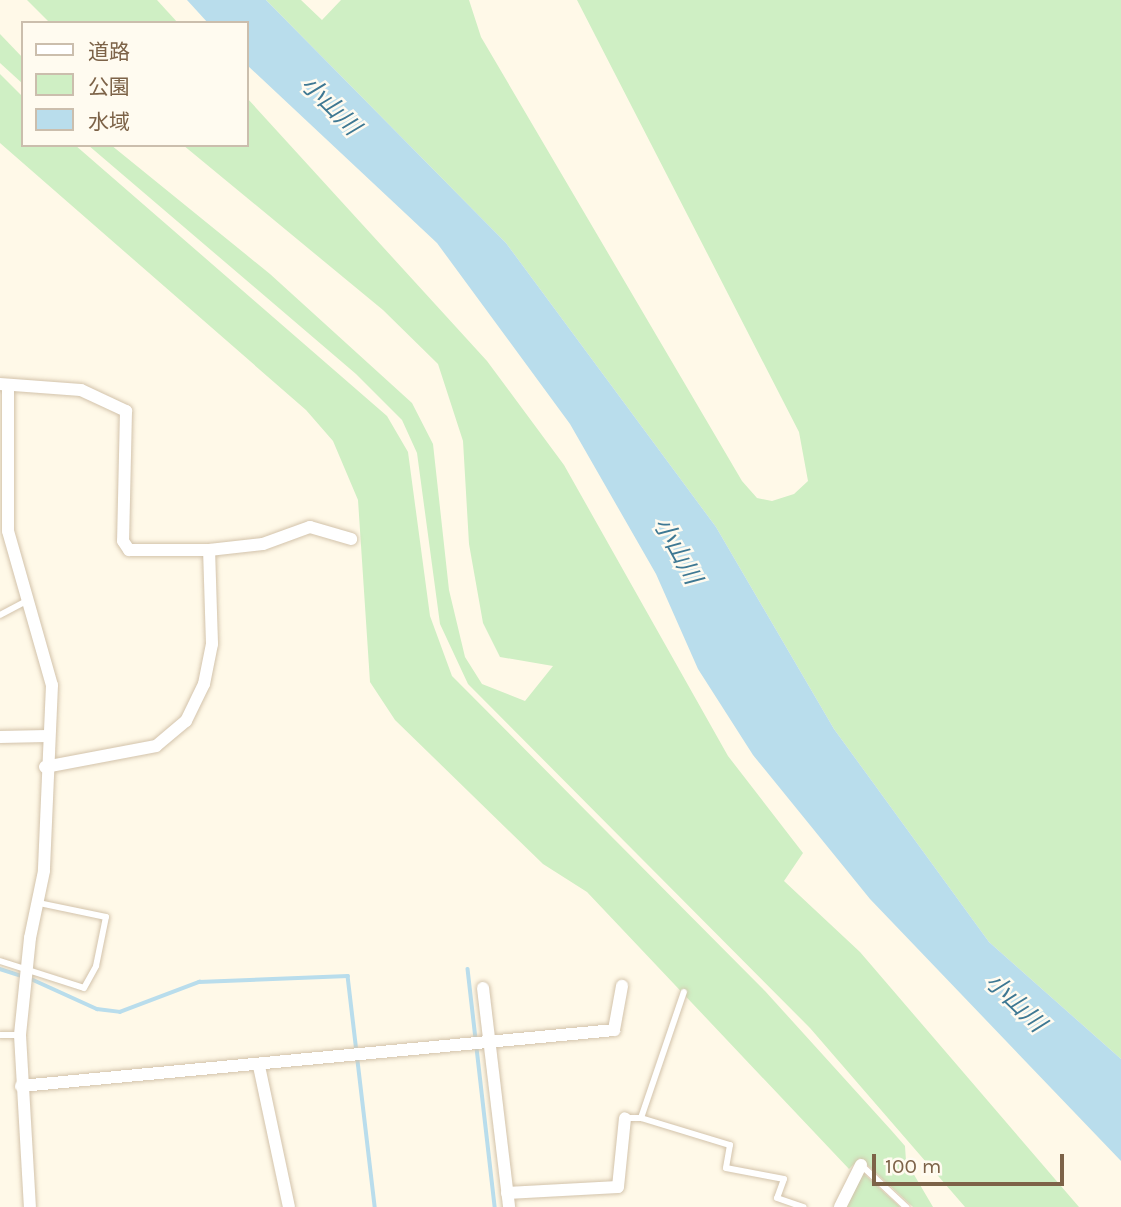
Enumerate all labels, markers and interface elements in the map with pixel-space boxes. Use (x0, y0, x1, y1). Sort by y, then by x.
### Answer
legend (21, 21, 248, 147)
text: 道路 (88, 40, 130, 64)
water label: 小山川 (294, 70, 366, 142)
text: 公園 (88, 75, 130, 99)
text: 水域 (88, 110, 130, 134)
water label: 小山川 (647, 513, 707, 589)
water label: 小山川 (979, 968, 1051, 1038)
scale bar (876, 1140, 1068, 1184)
text: 100 m (885, 1154, 942, 1178)

